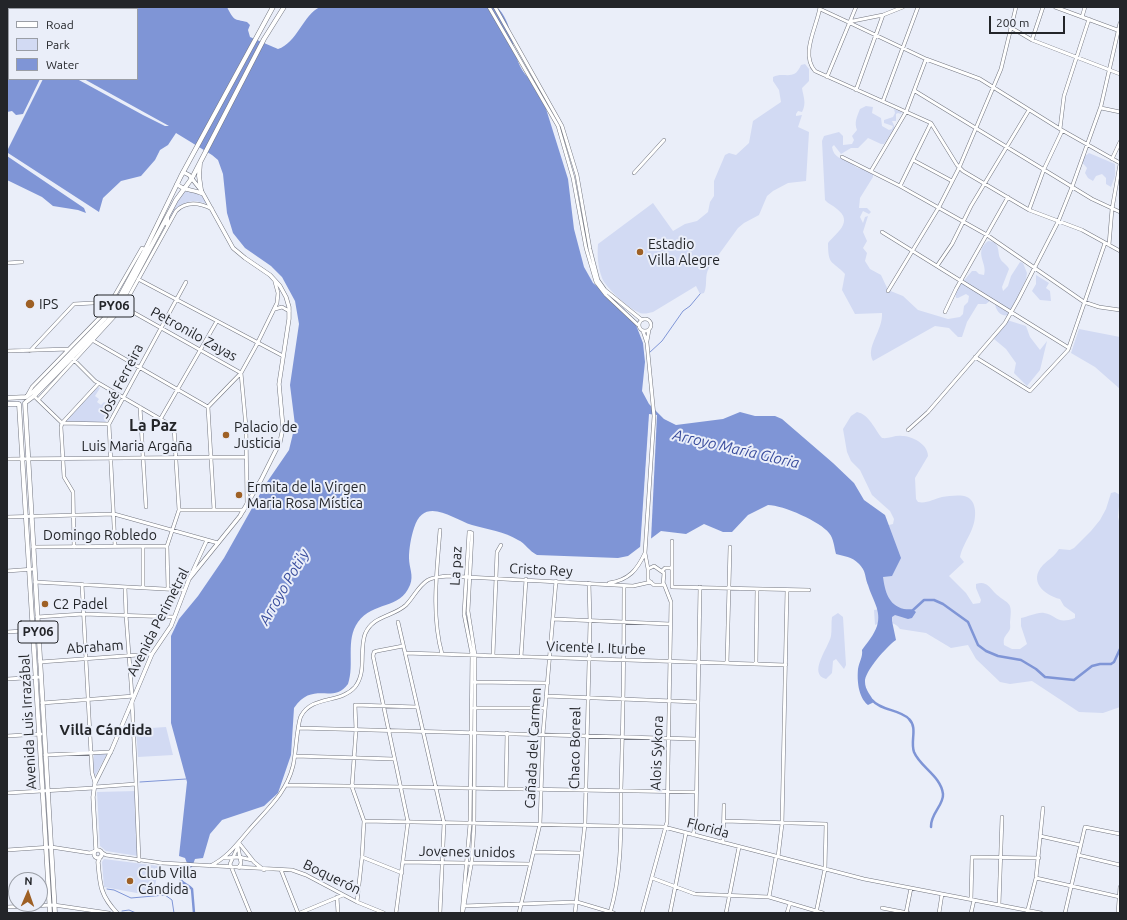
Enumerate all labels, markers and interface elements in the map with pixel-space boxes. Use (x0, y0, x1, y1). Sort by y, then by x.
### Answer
legend (8, 8, 138, 80)
scale bar (991, 8, 1067, 34)
text: 200 m (996, 16, 1029, 29)
text: Road (46, 18, 74, 31)
text: Park (46, 38, 70, 51)
text: Water (46, 58, 79, 71)
place label: Estadio Villa Alegre (648, 236, 720, 268)
marker: Estadio Villa Alegre (635, 247, 645, 257)
road number: PY06 (94, 295, 134, 317)
place label: IPS (39, 296, 58, 312)
marker: IPS (24, 298, 36, 310)
street label: Petronilo Zayas (148, 303, 240, 365)
street label: José Ferreira (95, 341, 147, 421)
district label: La Paz (129, 416, 177, 436)
place label: Palacio de Justicia (234, 419, 298, 452)
water label: Arroyo María Gloria (671, 426, 801, 472)
marker: Palacio de Justicia (221, 430, 231, 440)
street label: Luis Maria Argaña (81, 438, 193, 454)
place label: Ermita de la Virgen Maria Rosa Mística (247, 479, 367, 512)
marker: Ermita de la Virgen Maria Rosa Mística (234, 490, 244, 500)
street label: Domingo Robledo (43, 527, 157, 543)
water label: Arroyo Poti'y (255, 546, 313, 628)
street label: La paz (447, 546, 465, 586)
street label: Cristo Rey (509, 560, 573, 580)
street label: Avenida Perimetral (123, 565, 193, 679)
place label: C2 Padel (53, 596, 108, 612)
marker: C2 Padel (40, 599, 50, 609)
road number: PY06 (18, 621, 58, 643)
street label: Abraham (66, 637, 124, 657)
street label: Vicente I. Iturbe (546, 638, 646, 658)
street label: Avenida Luis Irrazábal (16, 654, 40, 790)
street label: Cañada del Carmen (521, 687, 545, 809)
street label: Chaco Boreal (566, 707, 584, 789)
street label: Alois Sykora (647, 715, 667, 791)
district label: Villa Cándida (59, 721, 153, 739)
street label: Florida (685, 814, 731, 842)
street label: Jovenes unidos (419, 843, 515, 861)
street label: Boquerón (300, 856, 364, 898)
place label: Club Villa Cándida (138, 865, 197, 898)
north arrow (8, 872, 48, 912)
text: N (24, 875, 33, 887)
marker: Club Villa Cándida (125, 876, 135, 886)

